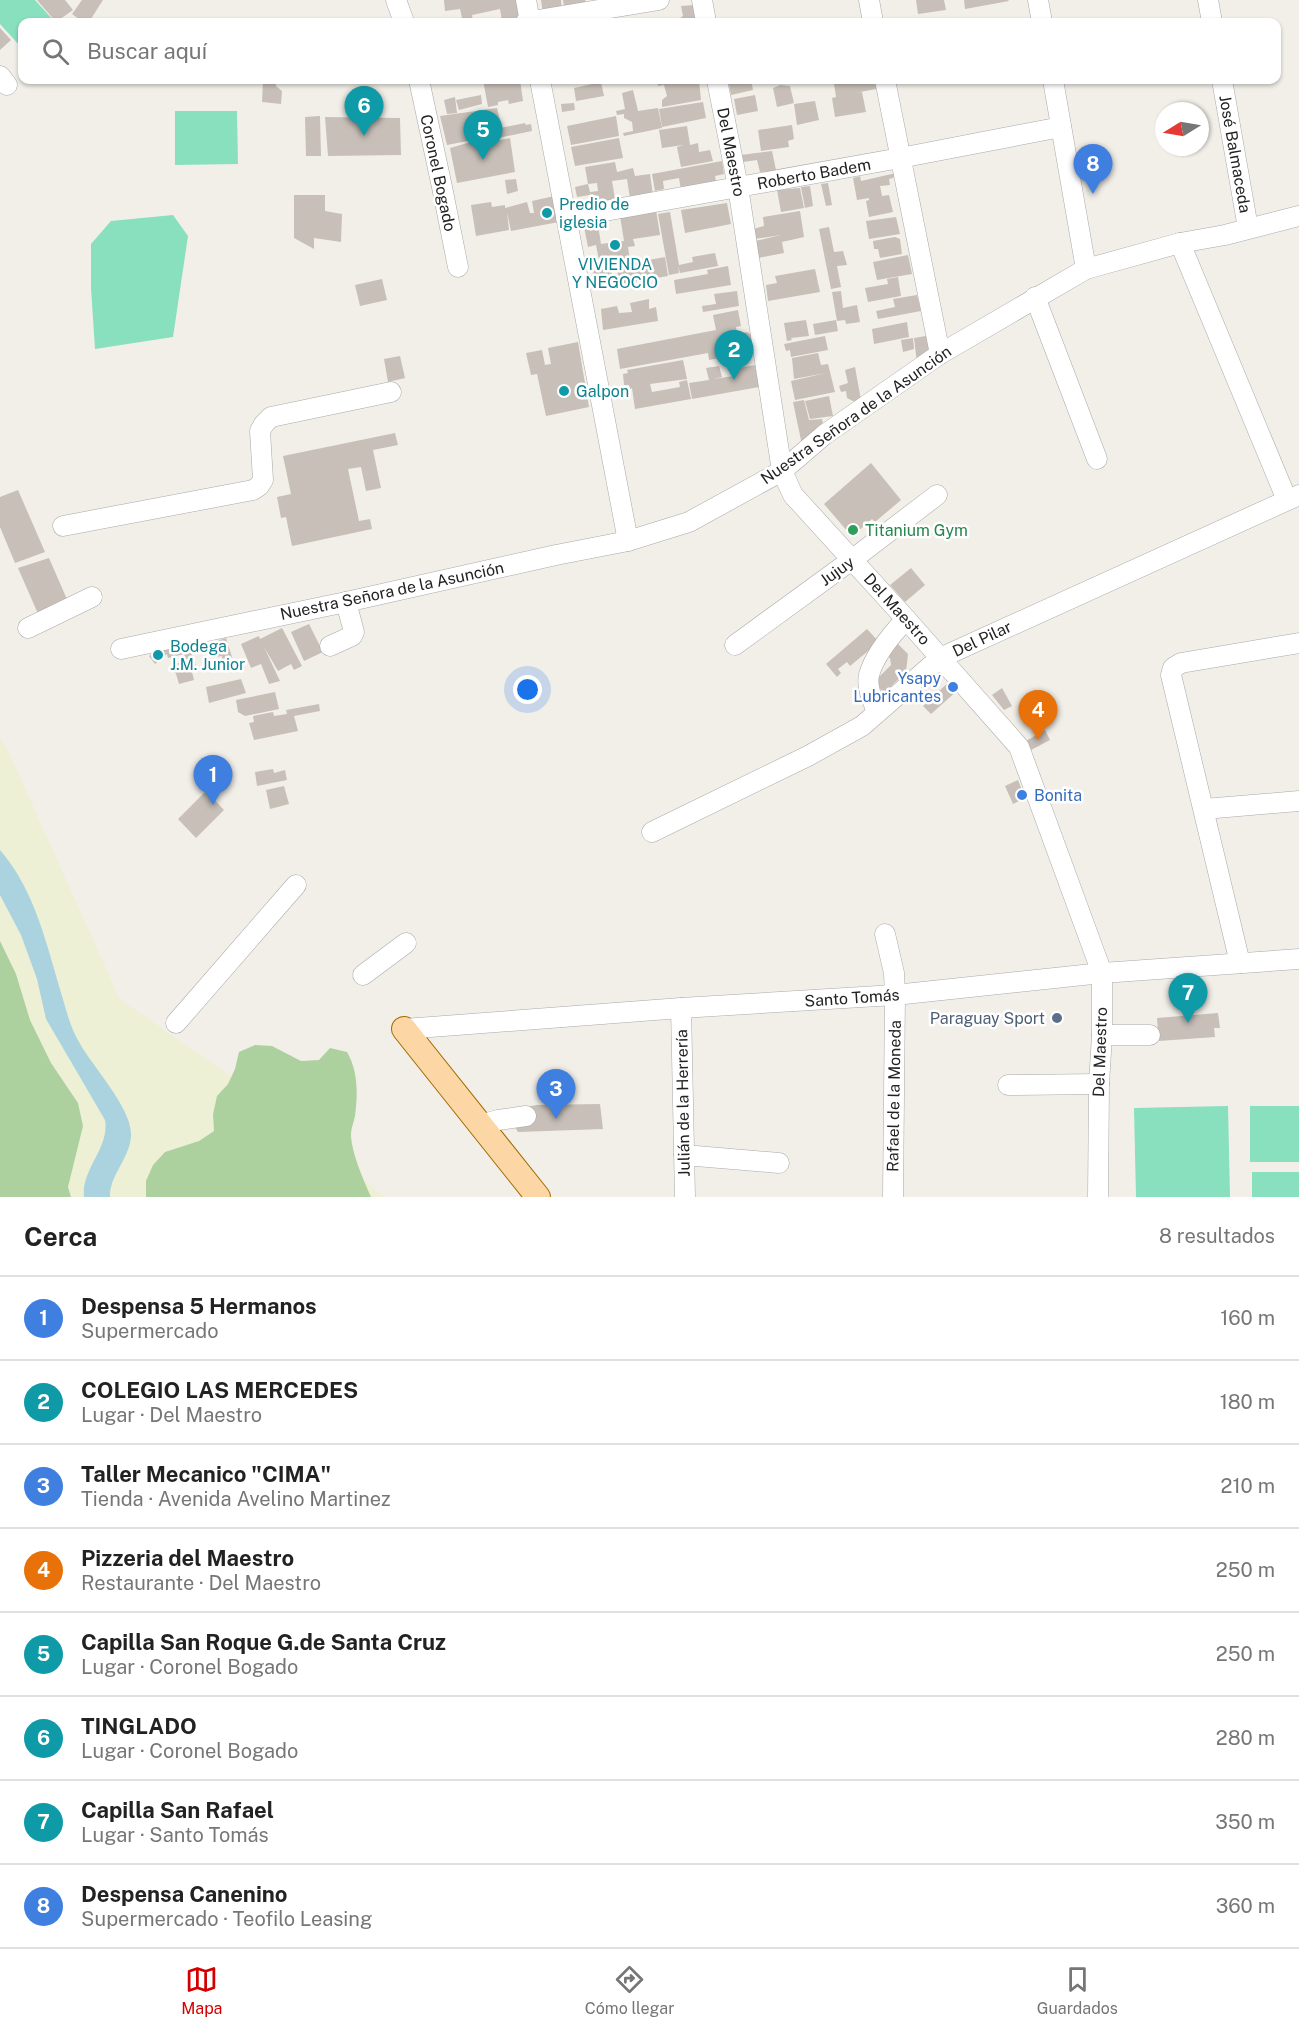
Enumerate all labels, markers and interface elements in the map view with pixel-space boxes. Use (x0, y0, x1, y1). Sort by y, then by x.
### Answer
search box (18, 18, 1281, 84)
icon: search (39, 35, 72, 68)
text: Buscar aquí (87, 38, 207, 64)
pin: 6 (344, 86, 384, 136)
street label: José Balmaceda (1215, 94, 1255, 214)
north arrow (1155, 102, 1209, 156)
street label: Del Maestro (713, 106, 749, 198)
pin: 5 (464, 110, 502, 160)
street label: Coronel Bogado (416, 113, 460, 233)
pin: 8 (1074, 144, 1112, 194)
street label: Roberto Badem (756, 155, 872, 193)
place label: Predio de iglesia (559, 195, 629, 232)
marker: Predio de iglesia (540, 206, 554, 220)
marker: VIVIENDA Y NEGOCIO (608, 238, 622, 252)
place label: VIVIENDA Y NEGOCIO (572, 255, 658, 292)
pin: 2 (714, 330, 754, 380)
street label: Nuestra Señora de la Asunción (757, 342, 955, 488)
place label: Galpon (576, 382, 629, 401)
marker: Galpon (557, 384, 571, 398)
place label: Titanium Gym (865, 521, 968, 540)
marker: Titanium Gym (846, 523, 860, 537)
street label: Jujuy (816, 552, 858, 590)
street label: Nuestra Señora de la Asunción (278, 558, 506, 624)
street label: Del Maestro (860, 569, 934, 649)
street label: Del Pilar (949, 617, 1015, 661)
place label: Bodega J.M. Junior (170, 637, 245, 674)
marker: Bodega J.M. Junior (151, 648, 165, 662)
place label: Ysapy Lubricantes (853, 669, 941, 706)
your location (513, 675, 542, 704)
marker: Ysapy Lubricantes (946, 680, 960, 694)
pin: 4 (1018, 690, 1058, 740)
pin: 1 (194, 756, 232, 805)
place label: Bonita (1034, 786, 1082, 805)
marker: Bonita (1015, 788, 1029, 802)
pin: 7 (1168, 974, 1208, 1023)
street label: Santo Tomás (804, 985, 900, 1011)
street label: Del Maestro (1089, 1007, 1111, 1097)
place label: Paraguay Sport (930, 1009, 1045, 1028)
marker: Paraguay Sport (1050, 1011, 1064, 1025)
street label: Rafael de la Moneda (883, 1020, 905, 1172)
street label: Julián de la Herrería (672, 1029, 694, 1177)
pin: 3 (536, 1070, 576, 1119)
text: Cerca (24, 1221, 97, 1252)
text: 8 resultados (1159, 1224, 1275, 1248)
text: Despensa 5 Hermanos (81, 1293, 317, 1319)
text: 1 (39, 1306, 48, 1330)
text: 160 m (1220, 1306, 1275, 1330)
text: Supermercado (81, 1319, 219, 1343)
text: COLEGIO LAS MERCEDES (81, 1377, 358, 1403)
text: 2 (37, 1390, 50, 1414)
text: 180 m (1220, 1390, 1275, 1414)
text: Lugar · Del Maestro (81, 1403, 262, 1427)
text: Taller Mecanico "CIMA" (81, 1461, 331, 1487)
text: 3 (37, 1474, 50, 1498)
text: 210 m (1221, 1474, 1275, 1498)
text: Tienda · Avenida Avelino Martinez (81, 1487, 391, 1511)
text: Pizzeria del Maestro (81, 1545, 294, 1571)
text: 4 (37, 1558, 50, 1582)
text: 250 m (1216, 1558, 1275, 1582)
text: Restaurante · Del Maestro (81, 1571, 321, 1595)
text: Capilla San Roque G.de Santa Cruz (81, 1629, 446, 1655)
text: 5 (37, 1642, 50, 1666)
text: 250 m (1216, 1642, 1275, 1666)
text: Lugar · Coronel Bogado (81, 1655, 298, 1679)
text: TINGLADO (81, 1713, 197, 1739)
text: 6 (37, 1726, 50, 1750)
text: 280 m (1216, 1726, 1275, 1750)
text: Lugar · Coronel Bogado (81, 1739, 298, 1763)
text: Capilla San Rafael (81, 1797, 274, 1823)
text: 7 (37, 1810, 50, 1834)
text: 350 m (1215, 1810, 1275, 1834)
text: Lugar · Santo Tomás (81, 1823, 269, 1847)
text: Despensa Canenino (81, 1881, 288, 1907)
text: 8 (37, 1894, 50, 1918)
text: 360 m (1216, 1894, 1275, 1918)
text: Supermercado · Teofilo Leasing (81, 1907, 372, 1931)
tab: Mapa (181, 1963, 222, 2018)
tab: Cómo llegar (585, 1963, 674, 2018)
tab: Guardados (1037, 1963, 1118, 2018)

